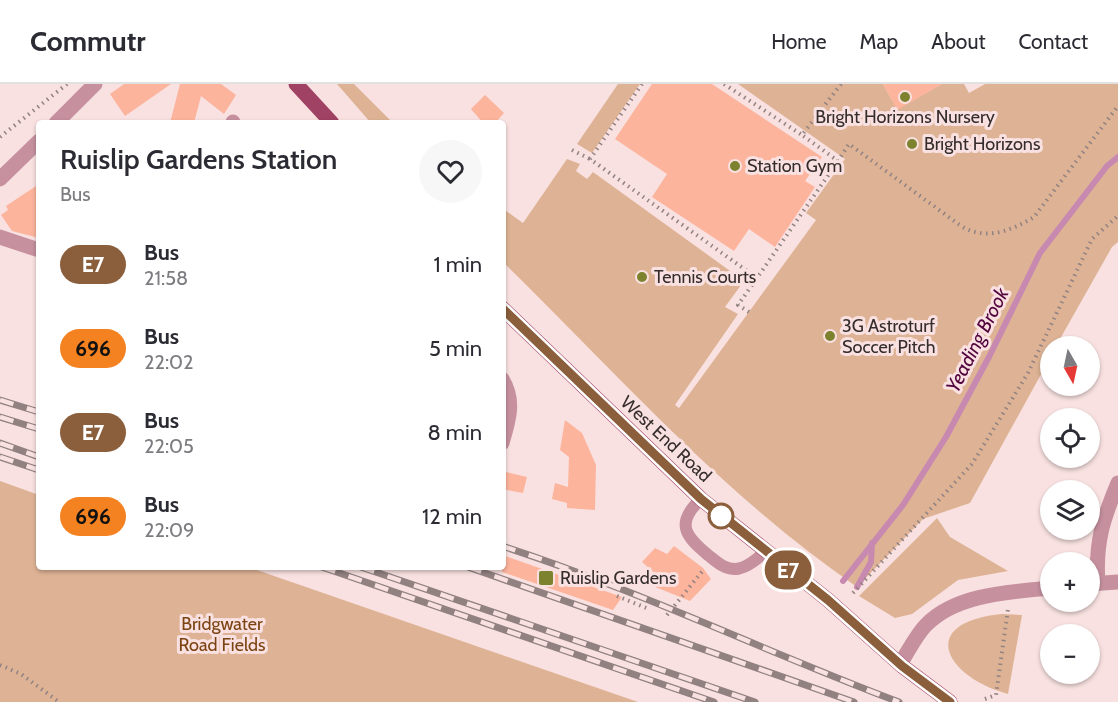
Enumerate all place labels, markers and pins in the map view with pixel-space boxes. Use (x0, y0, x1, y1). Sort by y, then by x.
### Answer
marker: Bright Horizons Nursery (898, 90, 912, 104)
place label: Bright Horizons Nursery (815, 106, 995, 128)
place label: Bright Horizons (924, 133, 1040, 155)
marker: Bright Horizons (905, 137, 919, 151)
place label: Station Gym (747, 155, 842, 177)
marker: Station Gym (728, 159, 742, 173)
place label: Tennis Courts (654, 266, 756, 288)
marker: Tennis Courts (635, 270, 649, 284)
place label: 3G Astroturf Soccer Pitch (842, 315, 935, 358)
marker: 3G Astroturf Soccer Pitch (823, 329, 837, 343)
unlabelled marker (708, 503, 734, 529)
place label: Ruislip Gardens (560, 567, 676, 589)
marker: Ruislip Gardens (537, 569, 555, 587)

